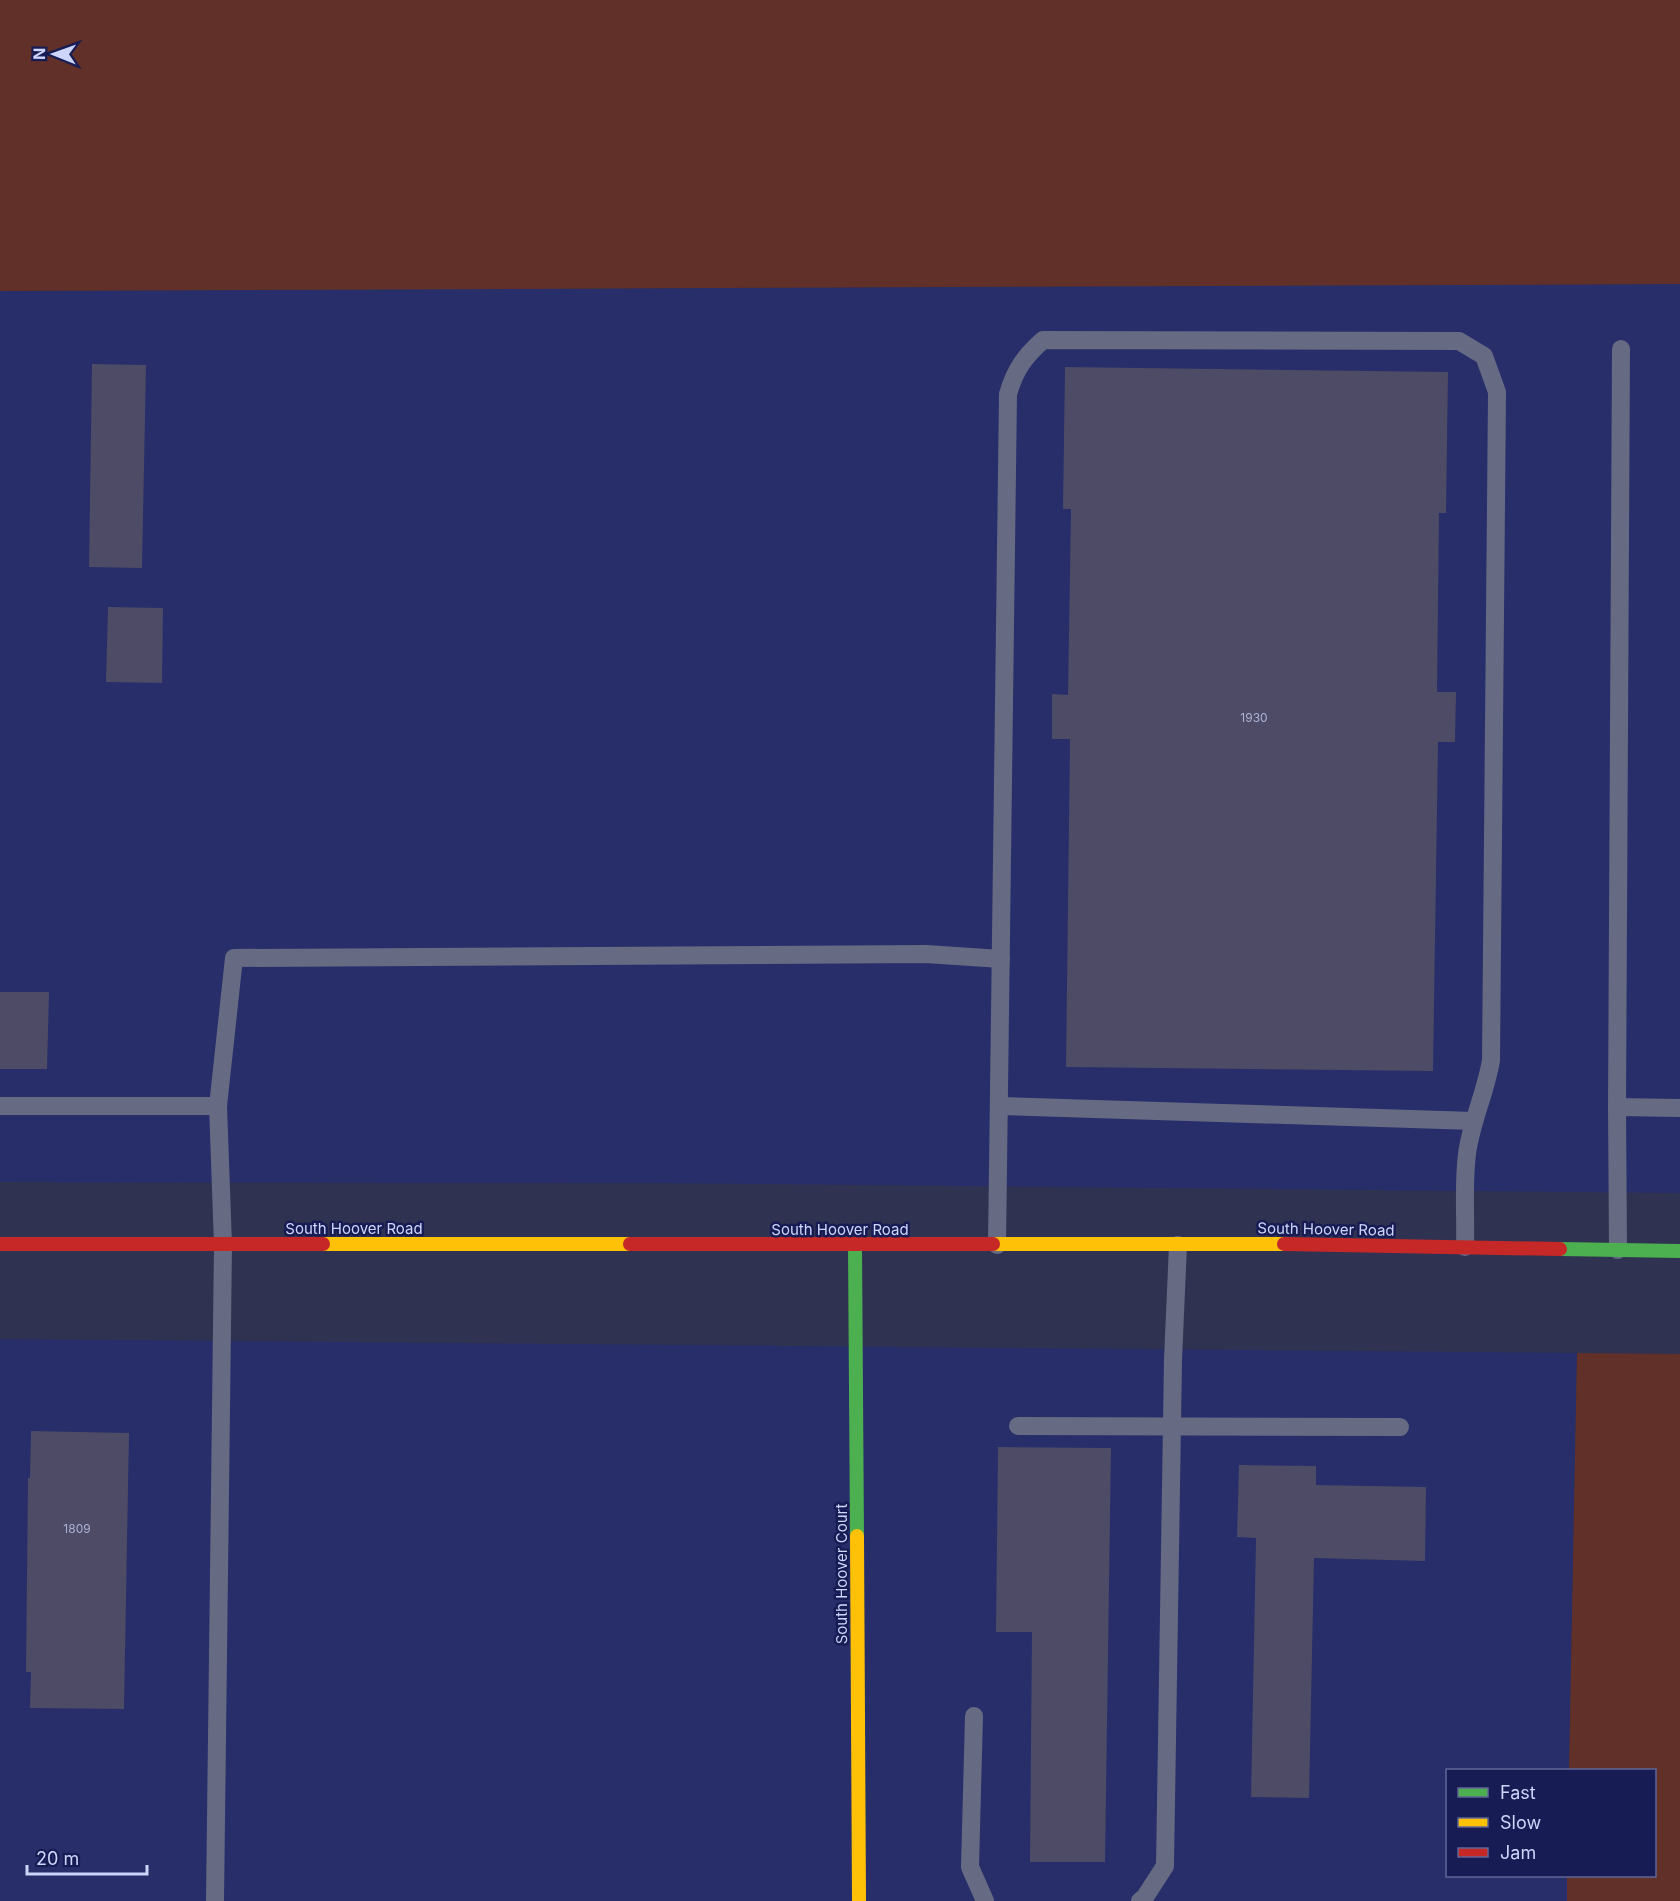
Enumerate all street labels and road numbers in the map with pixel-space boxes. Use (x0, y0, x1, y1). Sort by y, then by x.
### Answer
street label: South Hoover Road (1257, 1218, 1395, 1240)
street label: South Hoover Road (285, 1219, 423, 1238)
street label: South Hoover Road (771, 1220, 909, 1239)
street label: South Hoover Court (832, 1504, 851, 1644)

